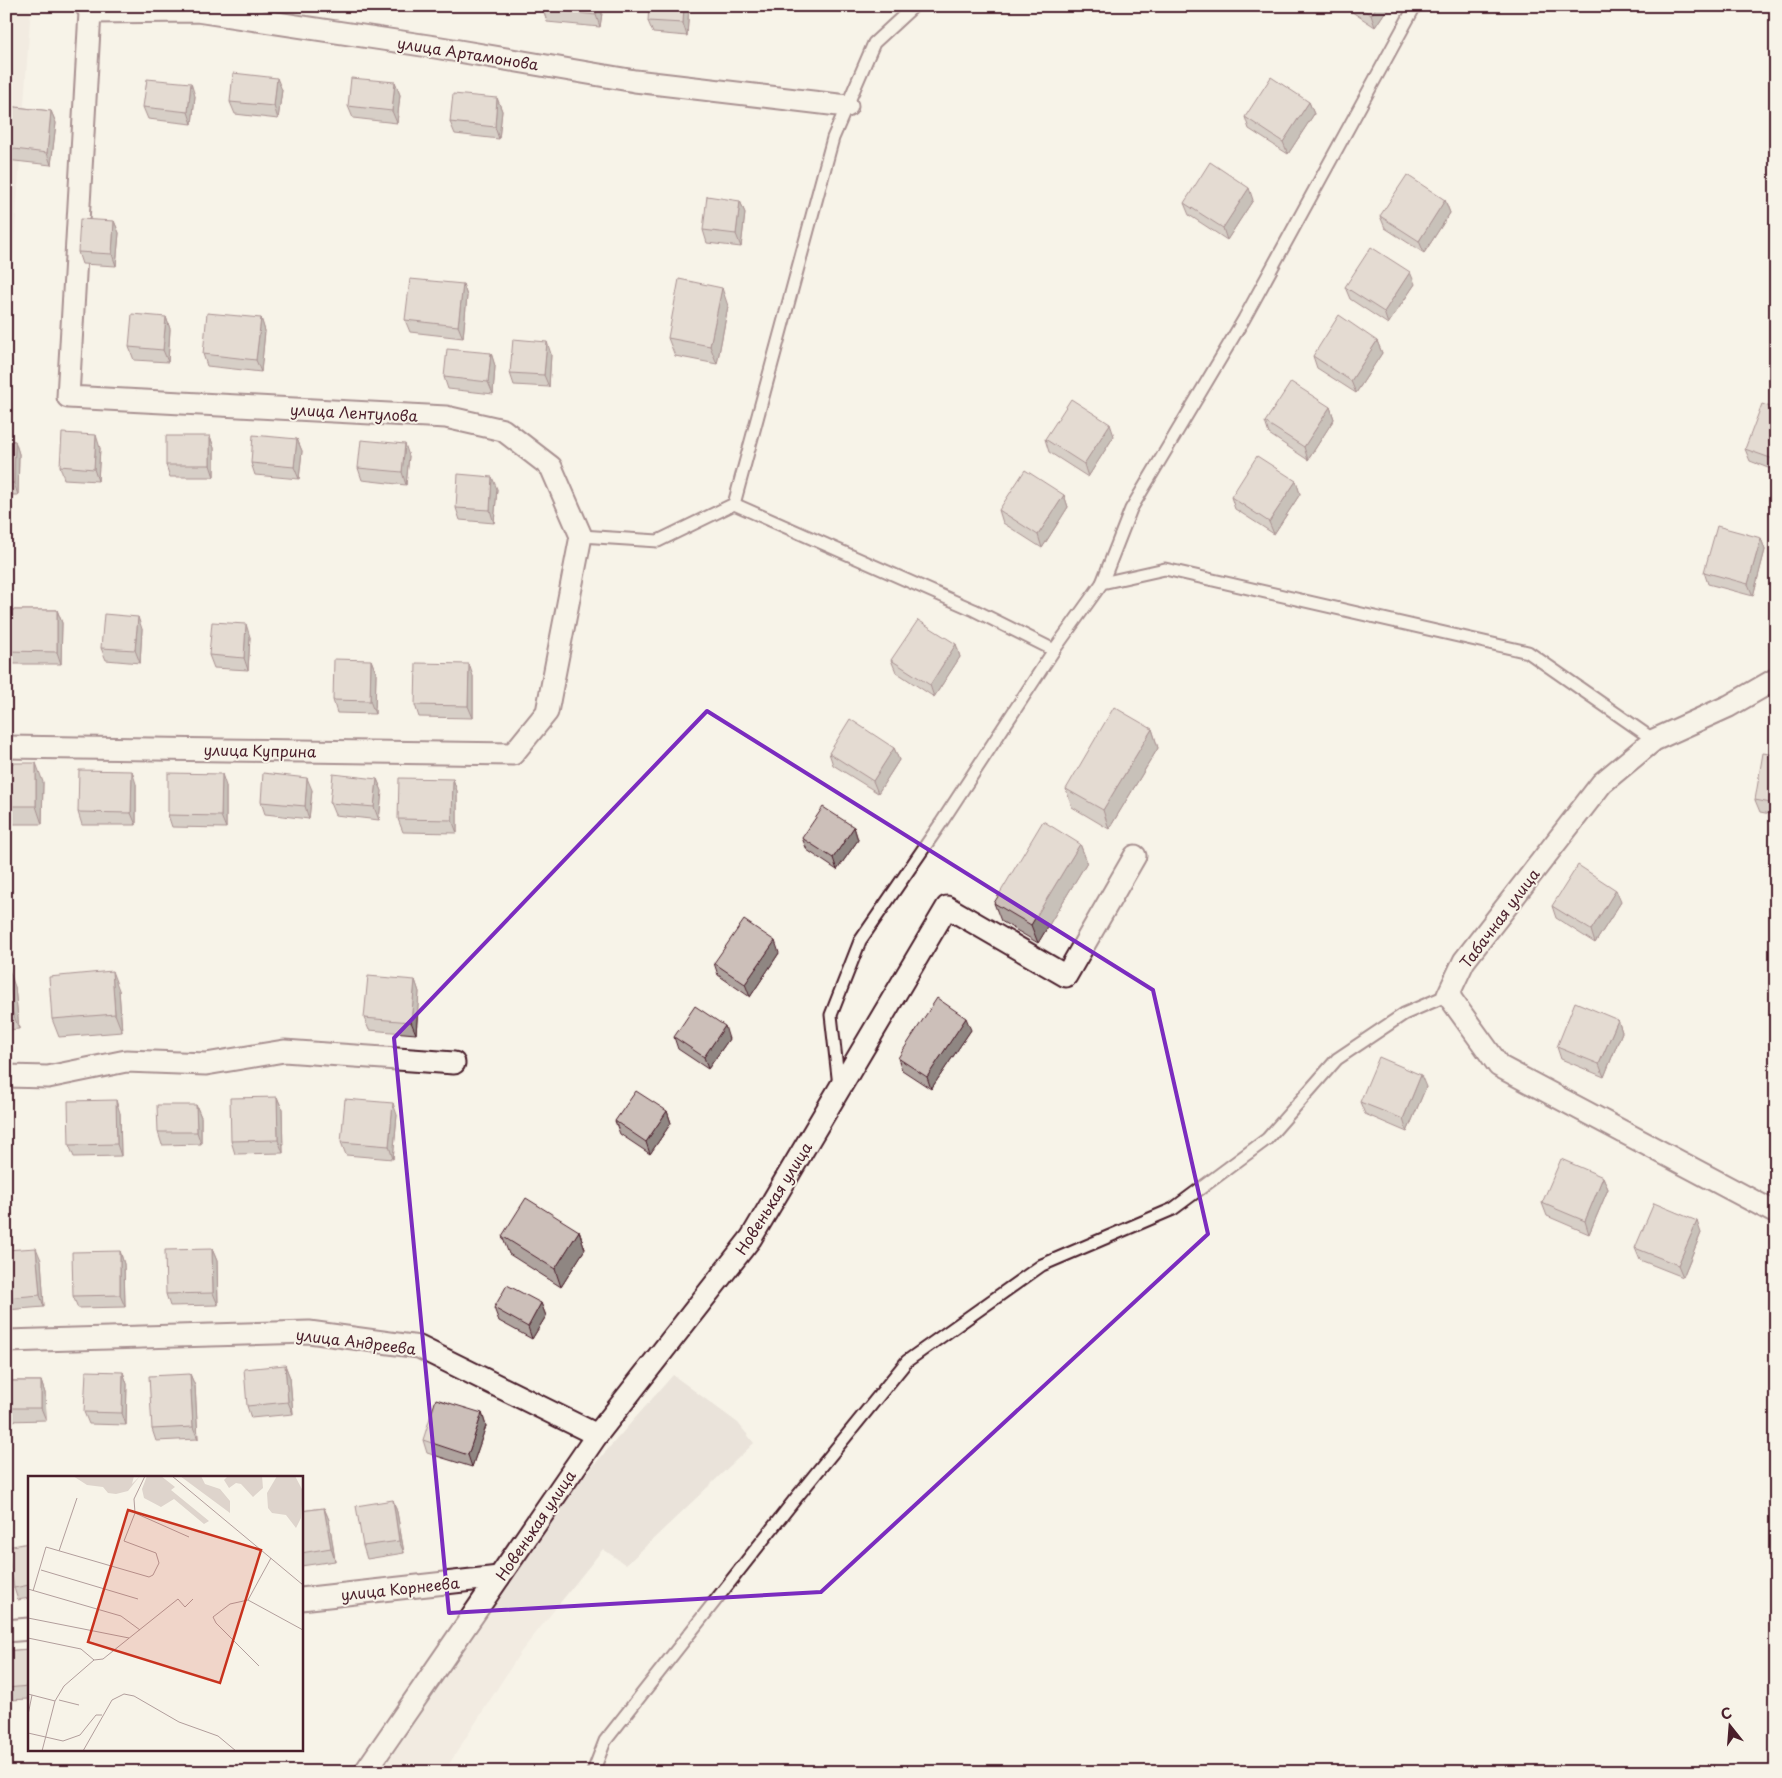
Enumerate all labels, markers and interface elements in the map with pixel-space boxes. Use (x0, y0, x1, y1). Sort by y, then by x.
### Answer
street label: улица Артамонова (396, 30, 541, 76)
street label: улица Лентулова (290, 397, 419, 427)
street label: улица Куприна (203, 738, 317, 762)
street label: Табачная улица (1454, 863, 1545, 973)
street label: Новенькая улица (729, 1137, 817, 1259)
street label: улица Андреева (295, 1322, 418, 1360)
street label: Новенькая улица (489, 1465, 581, 1585)
inset map (28, 1476, 302, 1750)
street label: улица Корнеева (340, 1570, 461, 1606)
north arrow (1704, 1700, 1754, 1750)
text: С (1718, 1702, 1734, 1725)

